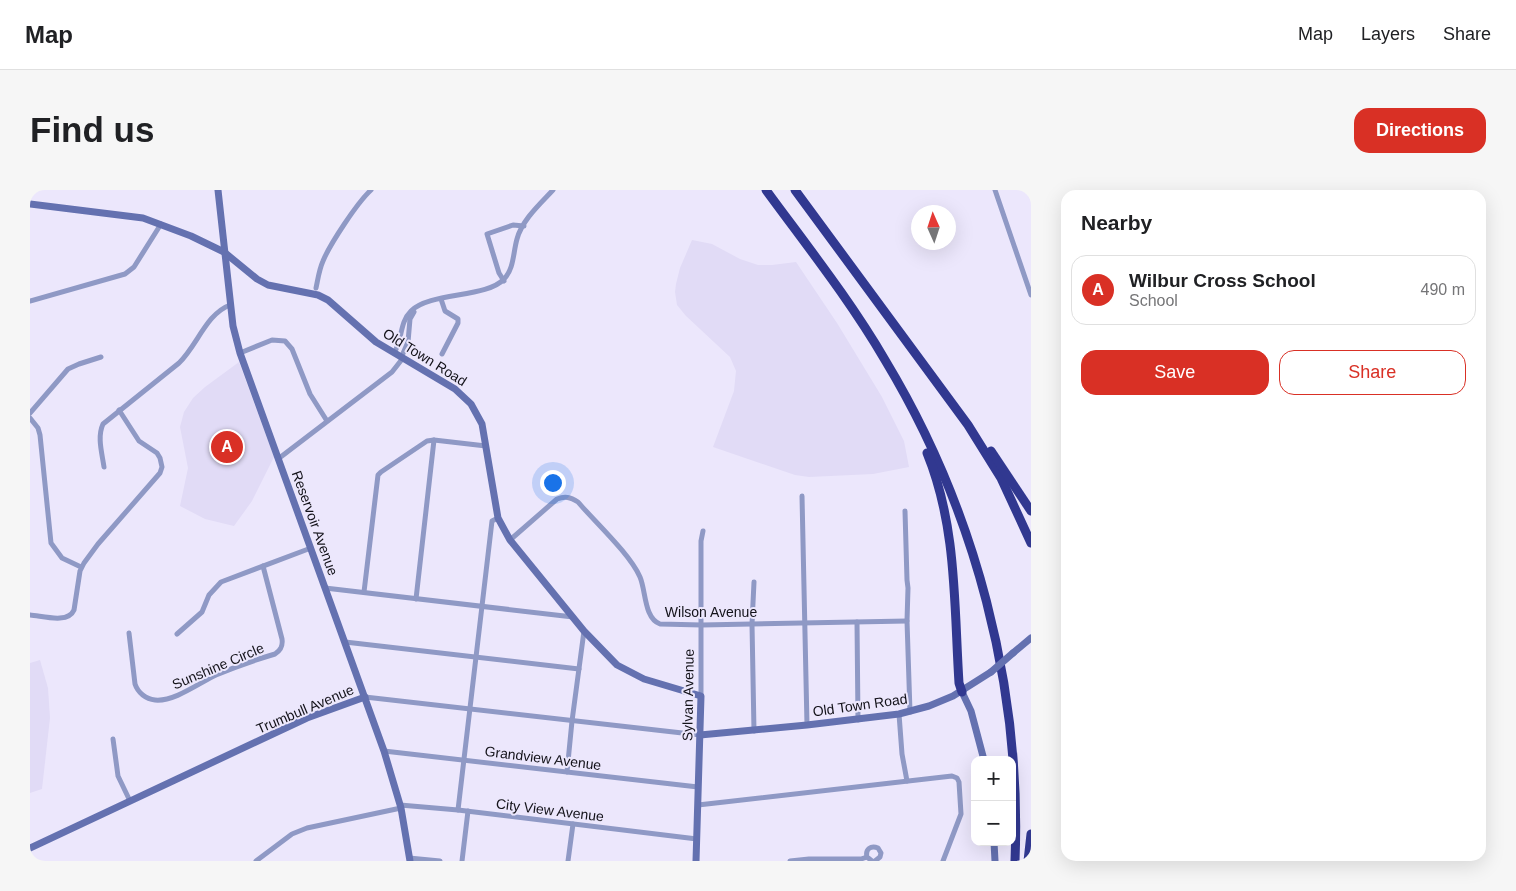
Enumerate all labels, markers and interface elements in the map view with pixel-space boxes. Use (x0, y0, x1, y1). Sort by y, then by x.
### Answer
text: Map (25, 21, 73, 48)
text: Map (1298, 24, 1333, 44)
text: Layers (1361, 24, 1415, 44)
text: Share (1443, 24, 1491, 44)
button: Directions (1354, 108, 1486, 153)
text: Find us (30, 110, 154, 149)
north arrow (911, 205, 956, 250)
text: Nearby (1081, 211, 1152, 234)
text: Wilbur Cross School (1129, 270, 1316, 291)
text: A (1092, 281, 1104, 298)
text: 490 m (1421, 281, 1465, 298)
text: School (1129, 292, 1178, 309)
street label: Old Town Road (380, 325, 470, 389)
button: Save (1081, 350, 1269, 395)
button: Share (1279, 350, 1466, 395)
pin: A (211, 428, 243, 466)
street label: Reservoir Avenue (289, 468, 341, 578)
your location (540, 470, 566, 496)
street label: Wilson Avenue (665, 604, 757, 620)
street label: Sunshine Circle (170, 639, 266, 693)
street label: Sylvan Avenue (679, 648, 697, 741)
street label: Trumbull Avenue (254, 681, 356, 737)
street label: Old Town Road (812, 690, 908, 720)
street label: Grandview Avenue (484, 743, 602, 773)
map controls (971, 756, 1016, 846)
button: + (971, 756, 1016, 801)
street label: City View Avenue (495, 795, 605, 825)
button: − (971, 801, 1016, 846)

